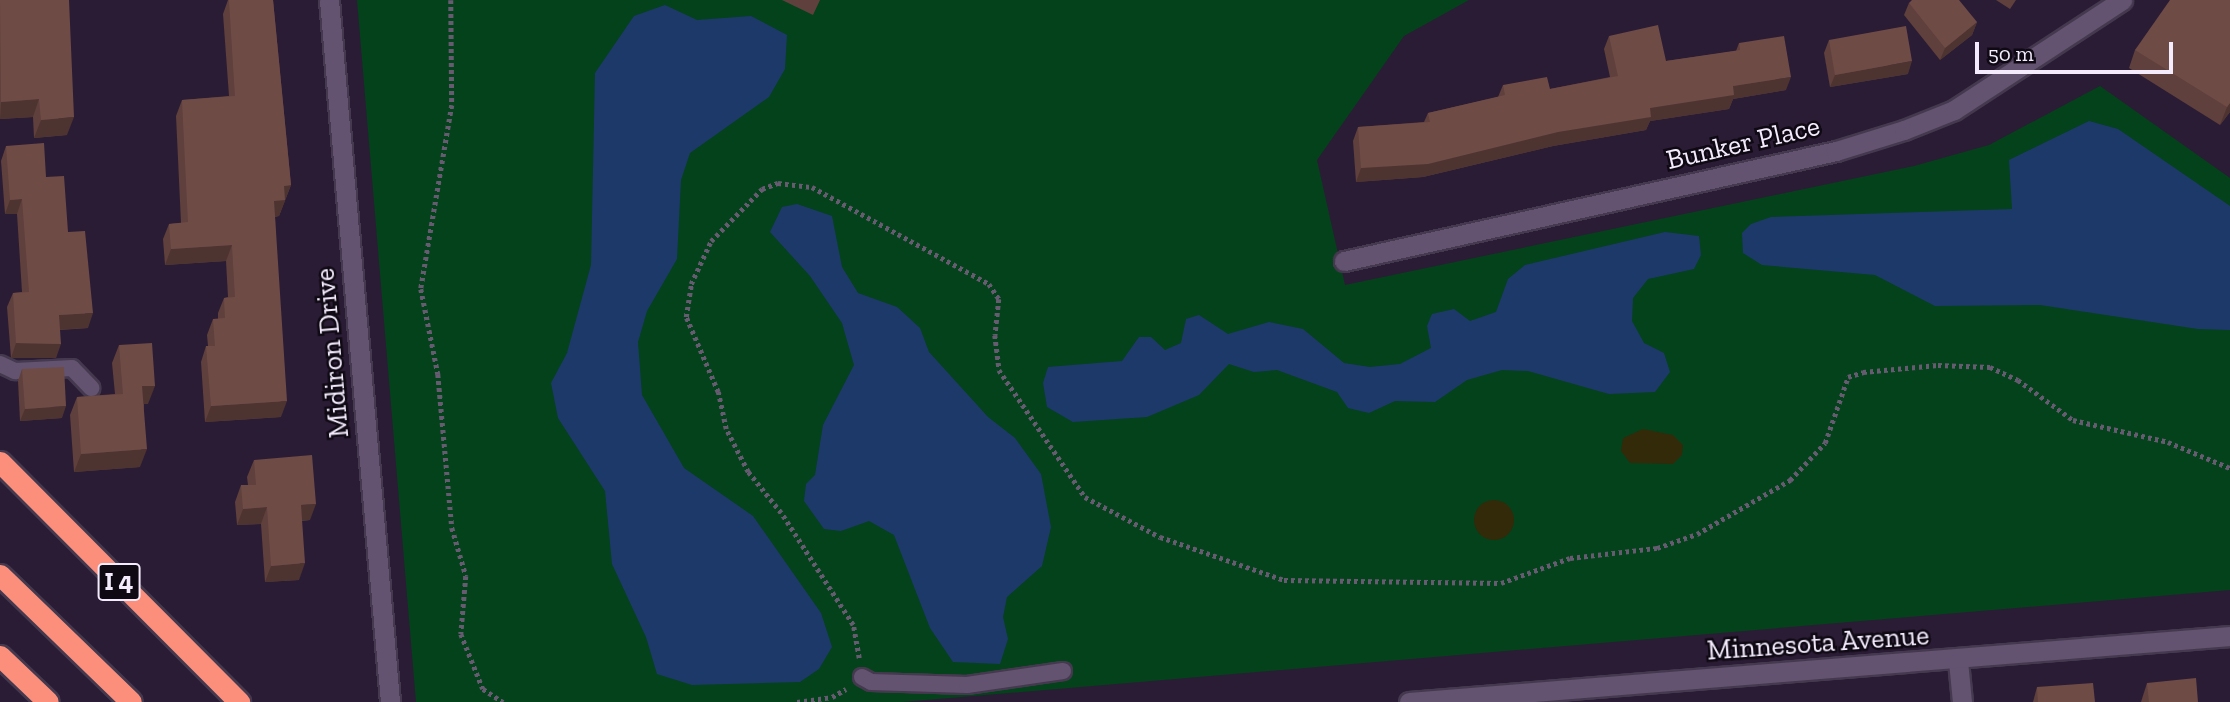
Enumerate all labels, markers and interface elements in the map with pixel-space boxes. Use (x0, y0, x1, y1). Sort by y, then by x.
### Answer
scale bar (1978, 28, 2176, 72)
text: 50 m (1988, 41, 2034, 66)
street label: Bunker Place (1663, 109, 1823, 177)
street label: Midiron Drive (308, 267, 356, 439)
road number: I 4 (96, 560, 142, 604)
street label: Minnesota Avenue (1705, 618, 1931, 668)

